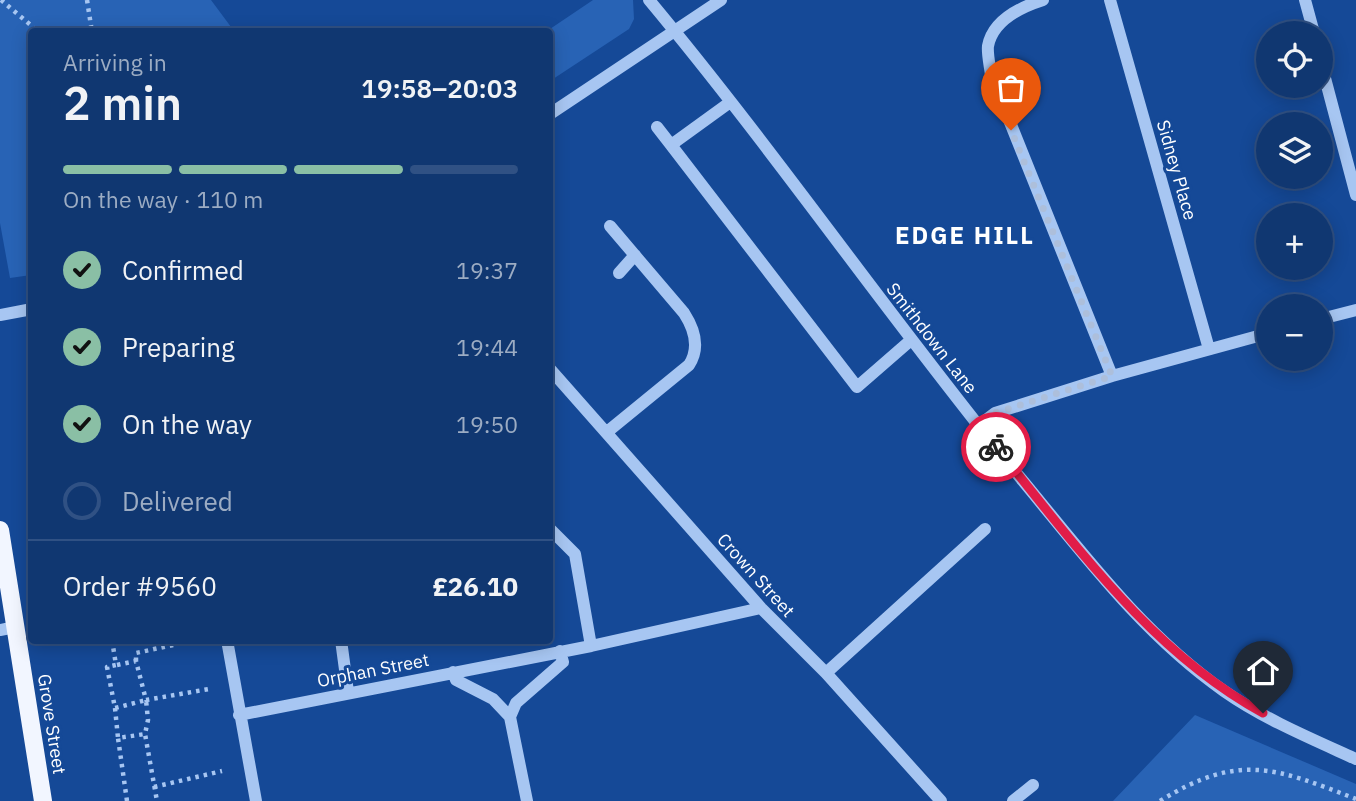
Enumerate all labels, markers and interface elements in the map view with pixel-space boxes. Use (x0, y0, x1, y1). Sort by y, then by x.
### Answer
map controls (1256, 21, 1333, 371)
button: locate (1256, 21, 1333, 98)
text: Arriving in (63, 47, 167, 77)
pin (981, 58, 1041, 130)
icon: bag (992, 69, 1030, 107)
text: 19:58–20:03 (361, 71, 518, 105)
text: 2 min (63, 73, 182, 133)
button: layers (1256, 112, 1333, 189)
street label: Sidney Place (1152, 117, 1202, 223)
text: On the way · 110 m (63, 184, 263, 214)
button: + (1256, 203, 1333, 280)
district label: EDGE HILL (895, 219, 1035, 251)
icon: check (63, 251, 101, 289)
text: Confirmed (122, 253, 244, 287)
text: 19:37 (456, 255, 518, 285)
street label: Smithdown Lane (881, 278, 983, 398)
button: − (1256, 294, 1333, 371)
icon: check (63, 328, 101, 366)
text: Preparing (122, 330, 235, 364)
text: 19:44 (456, 332, 518, 362)
icon: check (63, 405, 101, 443)
text: On the way (122, 407, 252, 441)
text: 19:50 (456, 409, 518, 439)
courier (961, 412, 1031, 482)
icon: bike (977, 428, 1015, 466)
text: Delivered (122, 484, 233, 518)
street label: Crown Street (712, 528, 800, 622)
text: Order #9560 (63, 569, 217, 603)
text: £26.10 (432, 569, 518, 603)
pin (1233, 641, 1293, 713)
street label: Orphan Street (315, 648, 431, 692)
icon: home (1244, 652, 1282, 690)
street label: Grove Street (33, 672, 71, 776)

